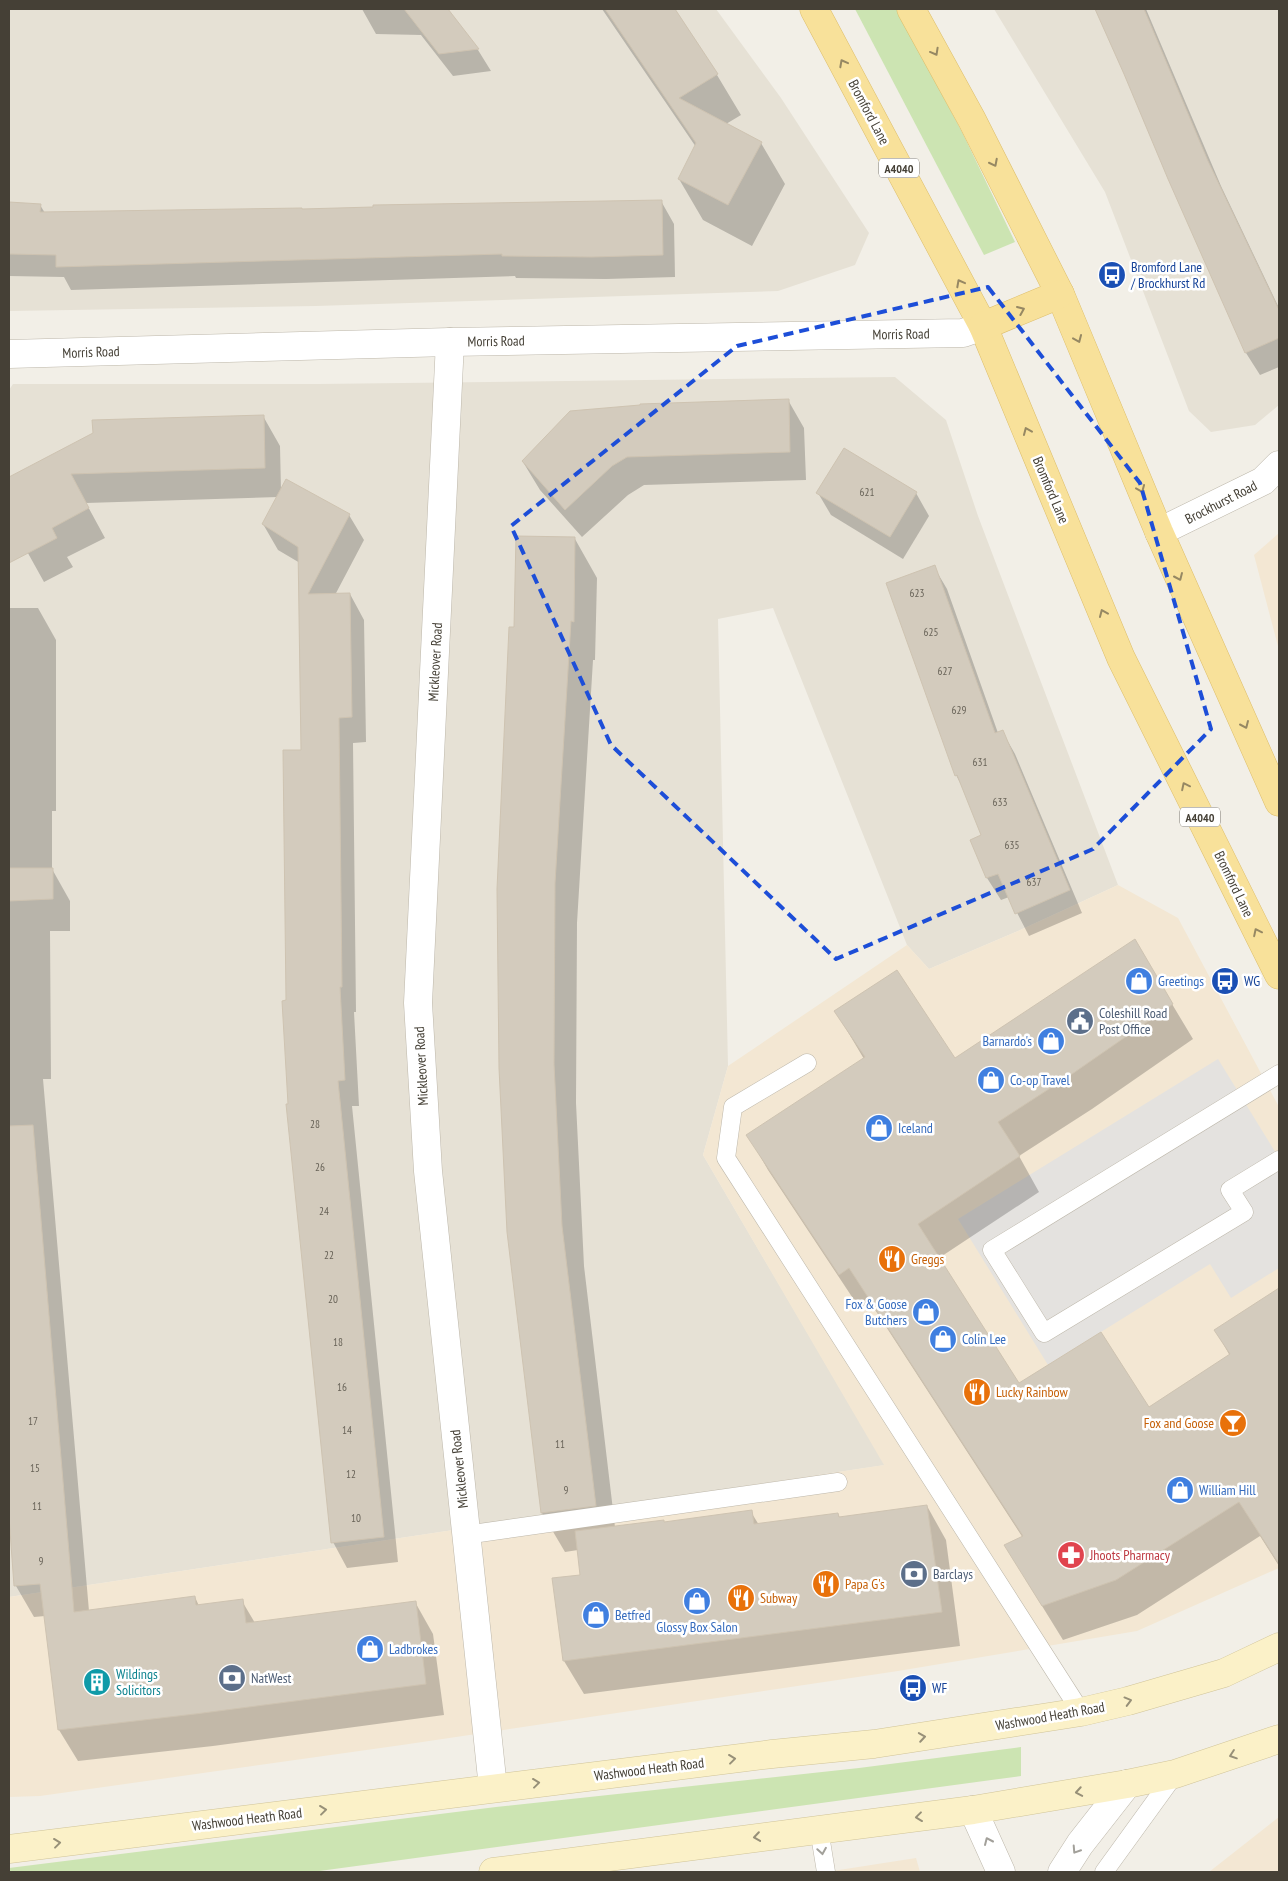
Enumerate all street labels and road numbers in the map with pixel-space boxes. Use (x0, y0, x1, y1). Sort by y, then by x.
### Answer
street label: Bromford Lane (844, 76, 894, 148)
road number: A4040 (879, 158, 919, 178)
street label: Morris Road (872, 325, 930, 343)
street label: Morris Road (467, 332, 525, 350)
street label: Morris Road (62, 342, 120, 362)
street label: Bromford Lane (1029, 454, 1073, 526)
street label: Brockhurst Road (1182, 476, 1260, 528)
street label: Mickleover Road (424, 622, 446, 702)
road number: A4040 (1180, 808, 1220, 826)
street label: Bromford Lane (1210, 848, 1258, 920)
street label: Mickleover Road (410, 1026, 432, 1106)
street label: Mickleover Road (446, 1429, 472, 1509)
street label: Washwood Heath Road (994, 1698, 1106, 1734)
street label: Washwood Heath Road (593, 1753, 705, 1785)
street label: Washwood Heath Road (191, 1803, 303, 1835)

